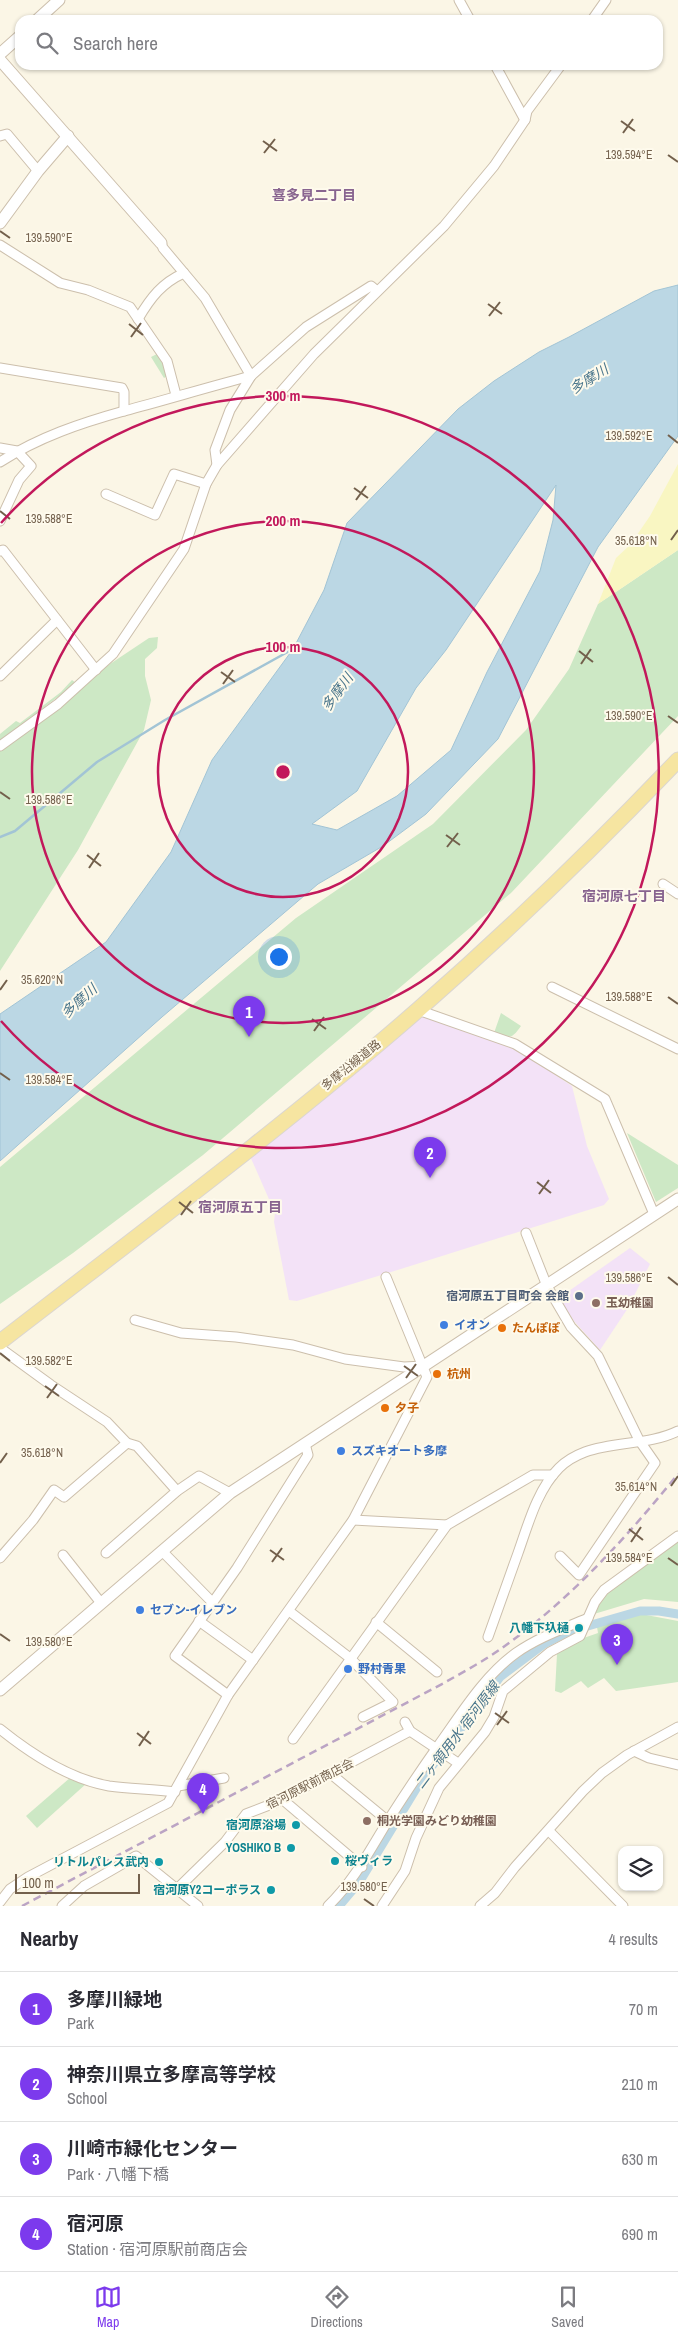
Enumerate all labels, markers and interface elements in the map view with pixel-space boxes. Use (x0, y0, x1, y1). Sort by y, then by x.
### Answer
search box (15, 15, 663, 70)
icon: search (33, 29, 61, 57)
text: Search here (73, 30, 158, 56)
text: 139.594°E (606, 147, 652, 163)
district label: 喜多見二丁目 (272, 186, 356, 204)
text: 139.590°E (26, 230, 72, 246)
water label: 多摩川 (566, 359, 613, 398)
text: 300 m (266, 385, 300, 406)
text: 139.592°E (606, 428, 652, 444)
text: 200 m (266, 510, 300, 531)
text: 139.588°E (26, 511, 72, 527)
text: 35.618°N (615, 533, 657, 549)
text: 100 m (266, 636, 300, 657)
water label: 多摩川 (317, 668, 358, 714)
text: 139.590°E (606, 708, 652, 724)
centre of rings (274, 763, 292, 781)
text: 139.586°E (26, 792, 72, 808)
district label: 宿河原七丁目 (582, 887, 666, 905)
your location (266, 944, 292, 970)
text: 35.620°N (21, 972, 63, 988)
water label: 多摩川 (57, 979, 102, 1022)
text: 139.588°E (606, 989, 652, 1005)
pin: 1 (233, 996, 265, 1037)
street label: 多摩沿線道路 (318, 1036, 384, 1094)
text: 139.584°E (26, 1072, 72, 1088)
pin: 2 (414, 1137, 446, 1178)
district label: 宿河原五丁目 (198, 1198, 282, 1216)
text: 139.586°E (606, 1270, 652, 1286)
place label: 宿河原五丁目町会 会館 (446, 1288, 569, 1304)
marker: 宿河原五丁目町会 会館 (573, 1290, 585, 1302)
place label: 玉幼稚園 (606, 1295, 654, 1311)
marker: 玉幼稚園 (590, 1297, 602, 1309)
place label: イオン (454, 1317, 490, 1333)
marker: イオン (438, 1319, 450, 1331)
place label: たんぽぽ (512, 1320, 560, 1336)
marker: たんぽぽ (496, 1322, 508, 1334)
text: 139.582°E (26, 1353, 72, 1369)
place label: 杭州 (447, 1366, 471, 1382)
marker: 杭州 (431, 1368, 443, 1380)
place label: 夕子 (395, 1400, 419, 1416)
marker: 夕子 (379, 1402, 391, 1414)
place label: スズキオート多摩 (351, 1443, 447, 1459)
text: 35.618°N (21, 1445, 63, 1461)
marker: スズキオート多摩 (335, 1445, 347, 1457)
text: 35.614°N (615, 1479, 657, 1495)
text: 139.584°E (606, 1550, 652, 1566)
place label: セブン-イレブン (150, 1602, 237, 1618)
marker: セブン-イレブン (134, 1604, 146, 1616)
place label: 八幡下圦樋 (509, 1620, 569, 1636)
marker: 八幡下圦樋 (573, 1622, 585, 1634)
pin: 3 (601, 1624, 633, 1665)
text: 139.580°E (26, 1634, 72, 1650)
place label: 野村青果 (358, 1661, 406, 1677)
marker: 野村青果 (342, 1663, 354, 1675)
water label: 二ヶ領用水 宿河原線 (411, 1676, 504, 1792)
street label: 宿河原駅前商店会 (264, 1755, 356, 1813)
pin: 4 (187, 1773, 219, 1814)
place label: 桐光学園みどり幼稚園 (377, 1813, 497, 1829)
marker: 桐光学園みどり幼稚園 (361, 1815, 373, 1827)
place label: 宿河原浴場 (226, 1817, 286, 1833)
marker: 宿河原浴場 (290, 1819, 302, 1831)
place label: YOSHIKO B (226, 1840, 281, 1856)
marker: YOSHIKO B (285, 1842, 297, 1854)
map controls (618, 1846, 663, 1891)
button: layers (618, 1846, 663, 1891)
place label: 桜ヴィラ (345, 1853, 393, 1869)
place label: リトルパレス武内 (53, 1854, 149, 1870)
marker: 桜ヴィラ (329, 1855, 341, 1867)
marker: リトルパレス武内 (153, 1856, 165, 1868)
scale bar (15, 1871, 140, 1894)
text: 100 m (22, 1874, 54, 1892)
text: 139.580°E (341, 1879, 387, 1895)
place label: 宿河原Y2コーポラス (153, 1882, 261, 1898)
marker: 宿河原Y2コーポラス (265, 1884, 277, 1896)
text: Nearby (20, 1924, 78, 1953)
text: 4 results (608, 1928, 658, 1950)
text: 多摩川緑地 (67, 1986, 162, 2012)
text: 1 (32, 1998, 40, 2020)
text: 70 m (629, 1998, 658, 2020)
text: Park (67, 2012, 94, 2034)
text: 神奈川県立多摩高等学校 (67, 2061, 276, 2087)
text: 2 (32, 2073, 40, 2095)
text: 210 m (622, 2073, 658, 2095)
text: School (67, 2087, 107, 2109)
text: 川崎市緑化センター (67, 2135, 238, 2161)
text: 3 (32, 2148, 40, 2170)
text: 630 m (622, 2148, 658, 2170)
text: Park · 八幡下橋 (67, 2163, 169, 2185)
text: 宿河原 (67, 2210, 124, 2236)
text: 4 (32, 2223, 40, 2245)
text: 690 m (622, 2223, 658, 2245)
text: Station · 宿河原駅前商店会 (67, 2238, 248, 2260)
tab: Map (94, 2283, 122, 2331)
tab: Directions (311, 2283, 363, 2331)
tab: Saved (551, 2283, 584, 2331)

